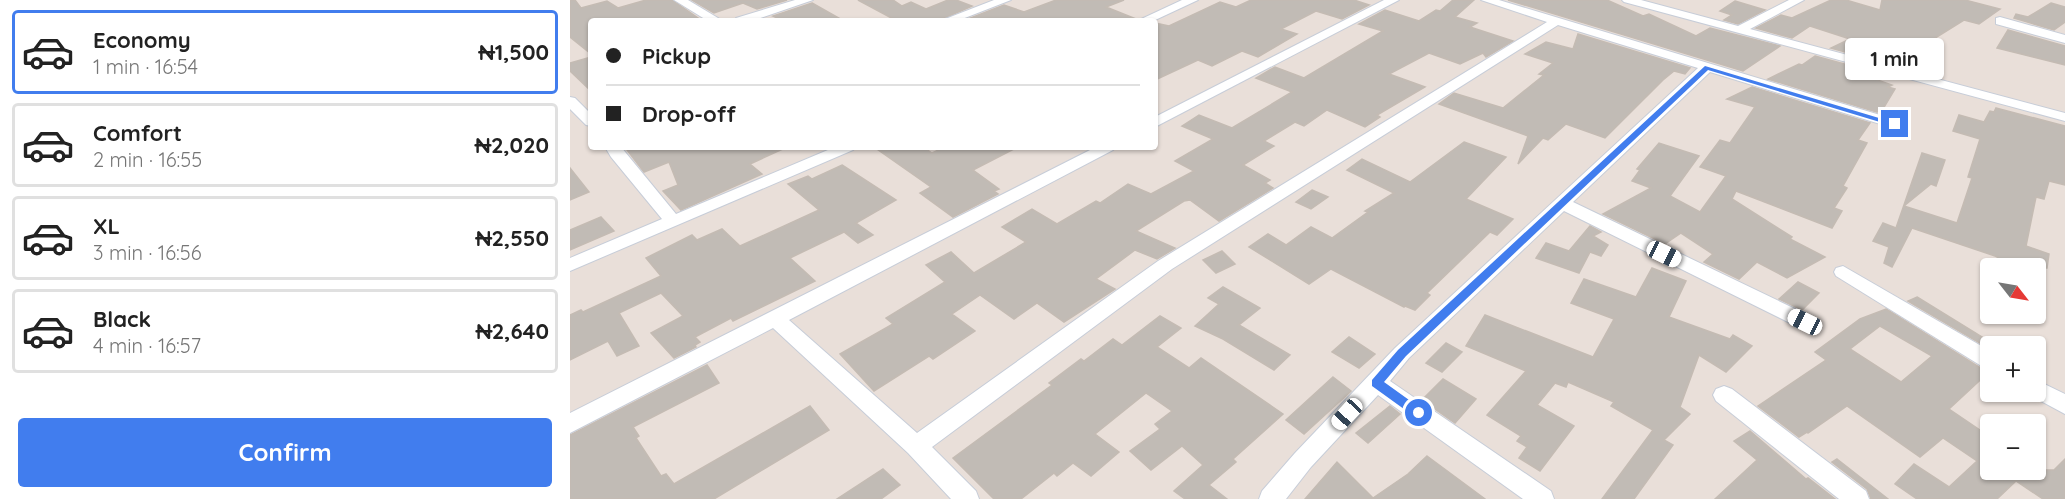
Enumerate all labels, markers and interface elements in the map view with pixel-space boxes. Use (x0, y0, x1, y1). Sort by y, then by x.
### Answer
icon: car (21, 25, 75, 79)
text: Economy (93, 26, 191, 54)
callout: 1 min (1846, 37, 1944, 79)
text: ₦1,500 (479, 38, 549, 66)
text: Pickup (642, 42, 711, 70)
text: 1 min (1870, 46, 1919, 71)
text: 1 min · 16:54 (93, 54, 198, 79)
text: Drop-off (642, 100, 736, 128)
route end (1881, 110, 1908, 137)
icon: car (21, 118, 75, 172)
text: Comfort (93, 119, 182, 147)
text: ₦2,020 (475, 131, 549, 159)
text: 2 min · 16:55 (93, 147, 202, 172)
icon: car (21, 211, 75, 265)
text: XL (93, 212, 120, 240)
text: ₦2,550 (475, 224, 549, 252)
car (1644, 238, 1684, 270)
text: 3 min · 16:56 (93, 240, 201, 265)
north arrow (1980, 258, 2046, 324)
map controls (1980, 258, 2046, 480)
icon: car (21, 304, 75, 358)
text: Black (93, 305, 151, 333)
car (1785, 306, 1825, 338)
text: ₦2,640 (476, 317, 549, 345)
text: 4 min · 16:57 (93, 333, 201, 358)
button: + (1980, 336, 2046, 402)
car (1328, 395, 1366, 433)
route start (1405, 399, 1432, 426)
button: − (1980, 414, 2046, 480)
button: Confirm (18, 418, 552, 487)

